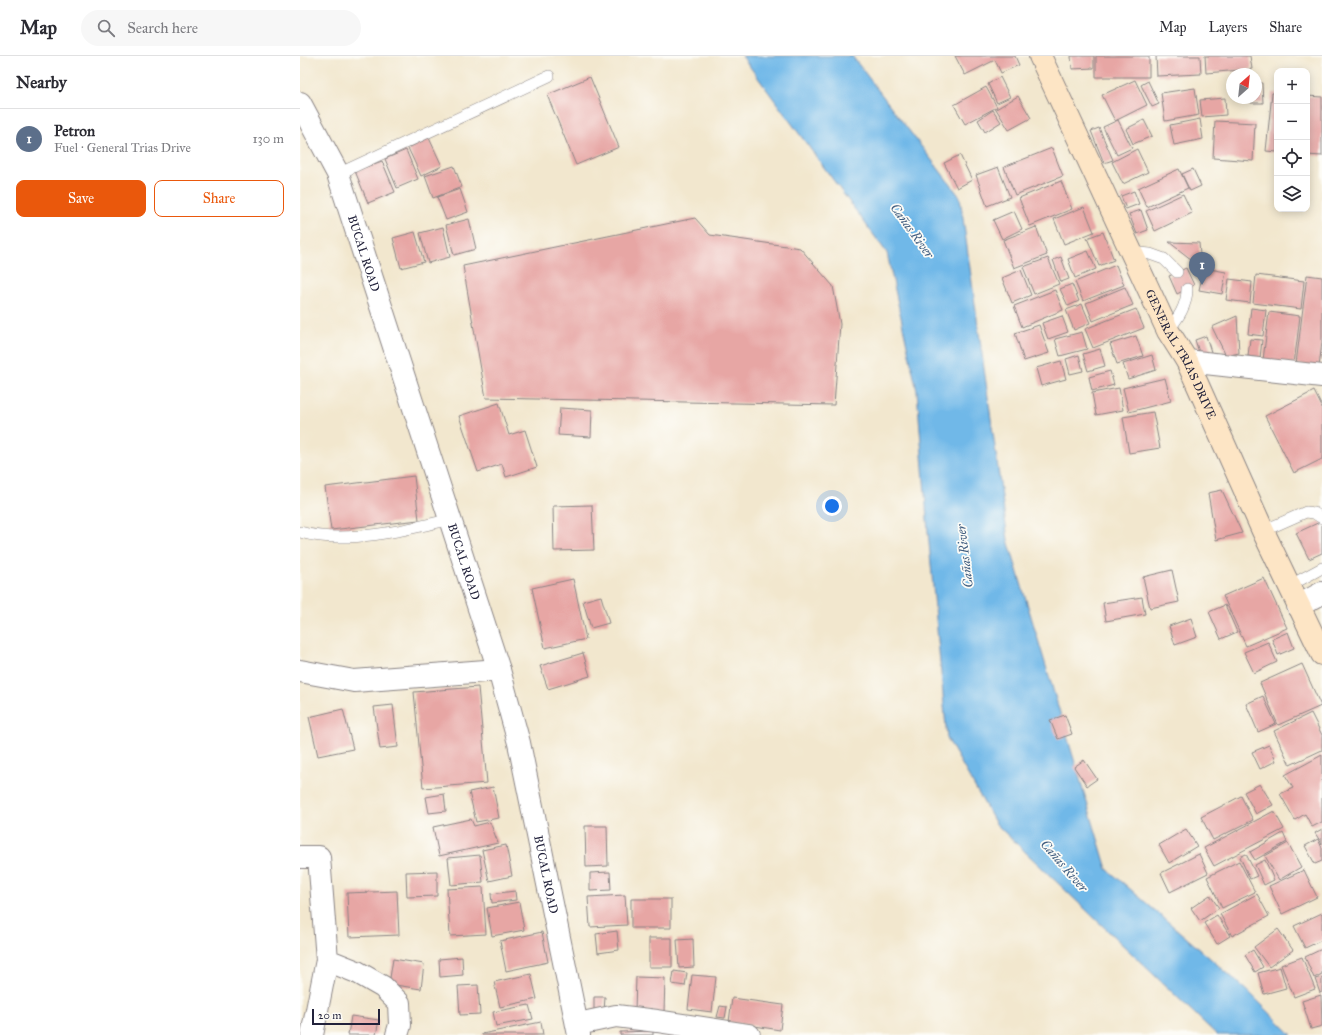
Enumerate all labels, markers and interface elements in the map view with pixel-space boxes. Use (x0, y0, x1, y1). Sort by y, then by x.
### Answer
search box (81, 10, 361, 46)
text: Map (20, 16, 57, 39)
icon: search (95, 17, 117, 39)
text: Search here (127, 19, 198, 37)
text: Map (1159, 19, 1187, 36)
text: Layers (1209, 19, 1247, 36)
text: Share (1269, 19, 1302, 36)
north arrow (1226, 68, 1262, 104)
map controls (1274, 68, 1310, 212)
button: + (1274, 68, 1310, 104)
text: Nearby (16, 72, 67, 93)
button: − (1274, 104, 1310, 140)
text: Petron (54, 122, 95, 140)
text: 1 (26, 131, 32, 147)
text: 130 m (252, 131, 284, 147)
text: Fuel · General Trias Drive (54, 140, 191, 156)
button: locate (1274, 140, 1310, 176)
button: layers (1274, 176, 1310, 212)
button: Save (16, 180, 146, 217)
button: Share (154, 180, 284, 217)
water label: Cañas River (887, 200, 938, 262)
street label: BUCAL ROAD (345, 213, 383, 293)
pin: 1 (1189, 252, 1215, 285)
street label: GENERAL TRIAS DRIVE (1143, 287, 1219, 422)
your location (822, 496, 842, 516)
street label: BUCAL ROAD (445, 521, 483, 602)
water label: Cañas River (953, 523, 977, 589)
street label: BUCAL ROAD (531, 834, 561, 915)
water label: Cañas River (1037, 837, 1091, 896)
scale bar (312, 1007, 380, 1026)
text: 20 m (318, 1009, 341, 1022)

